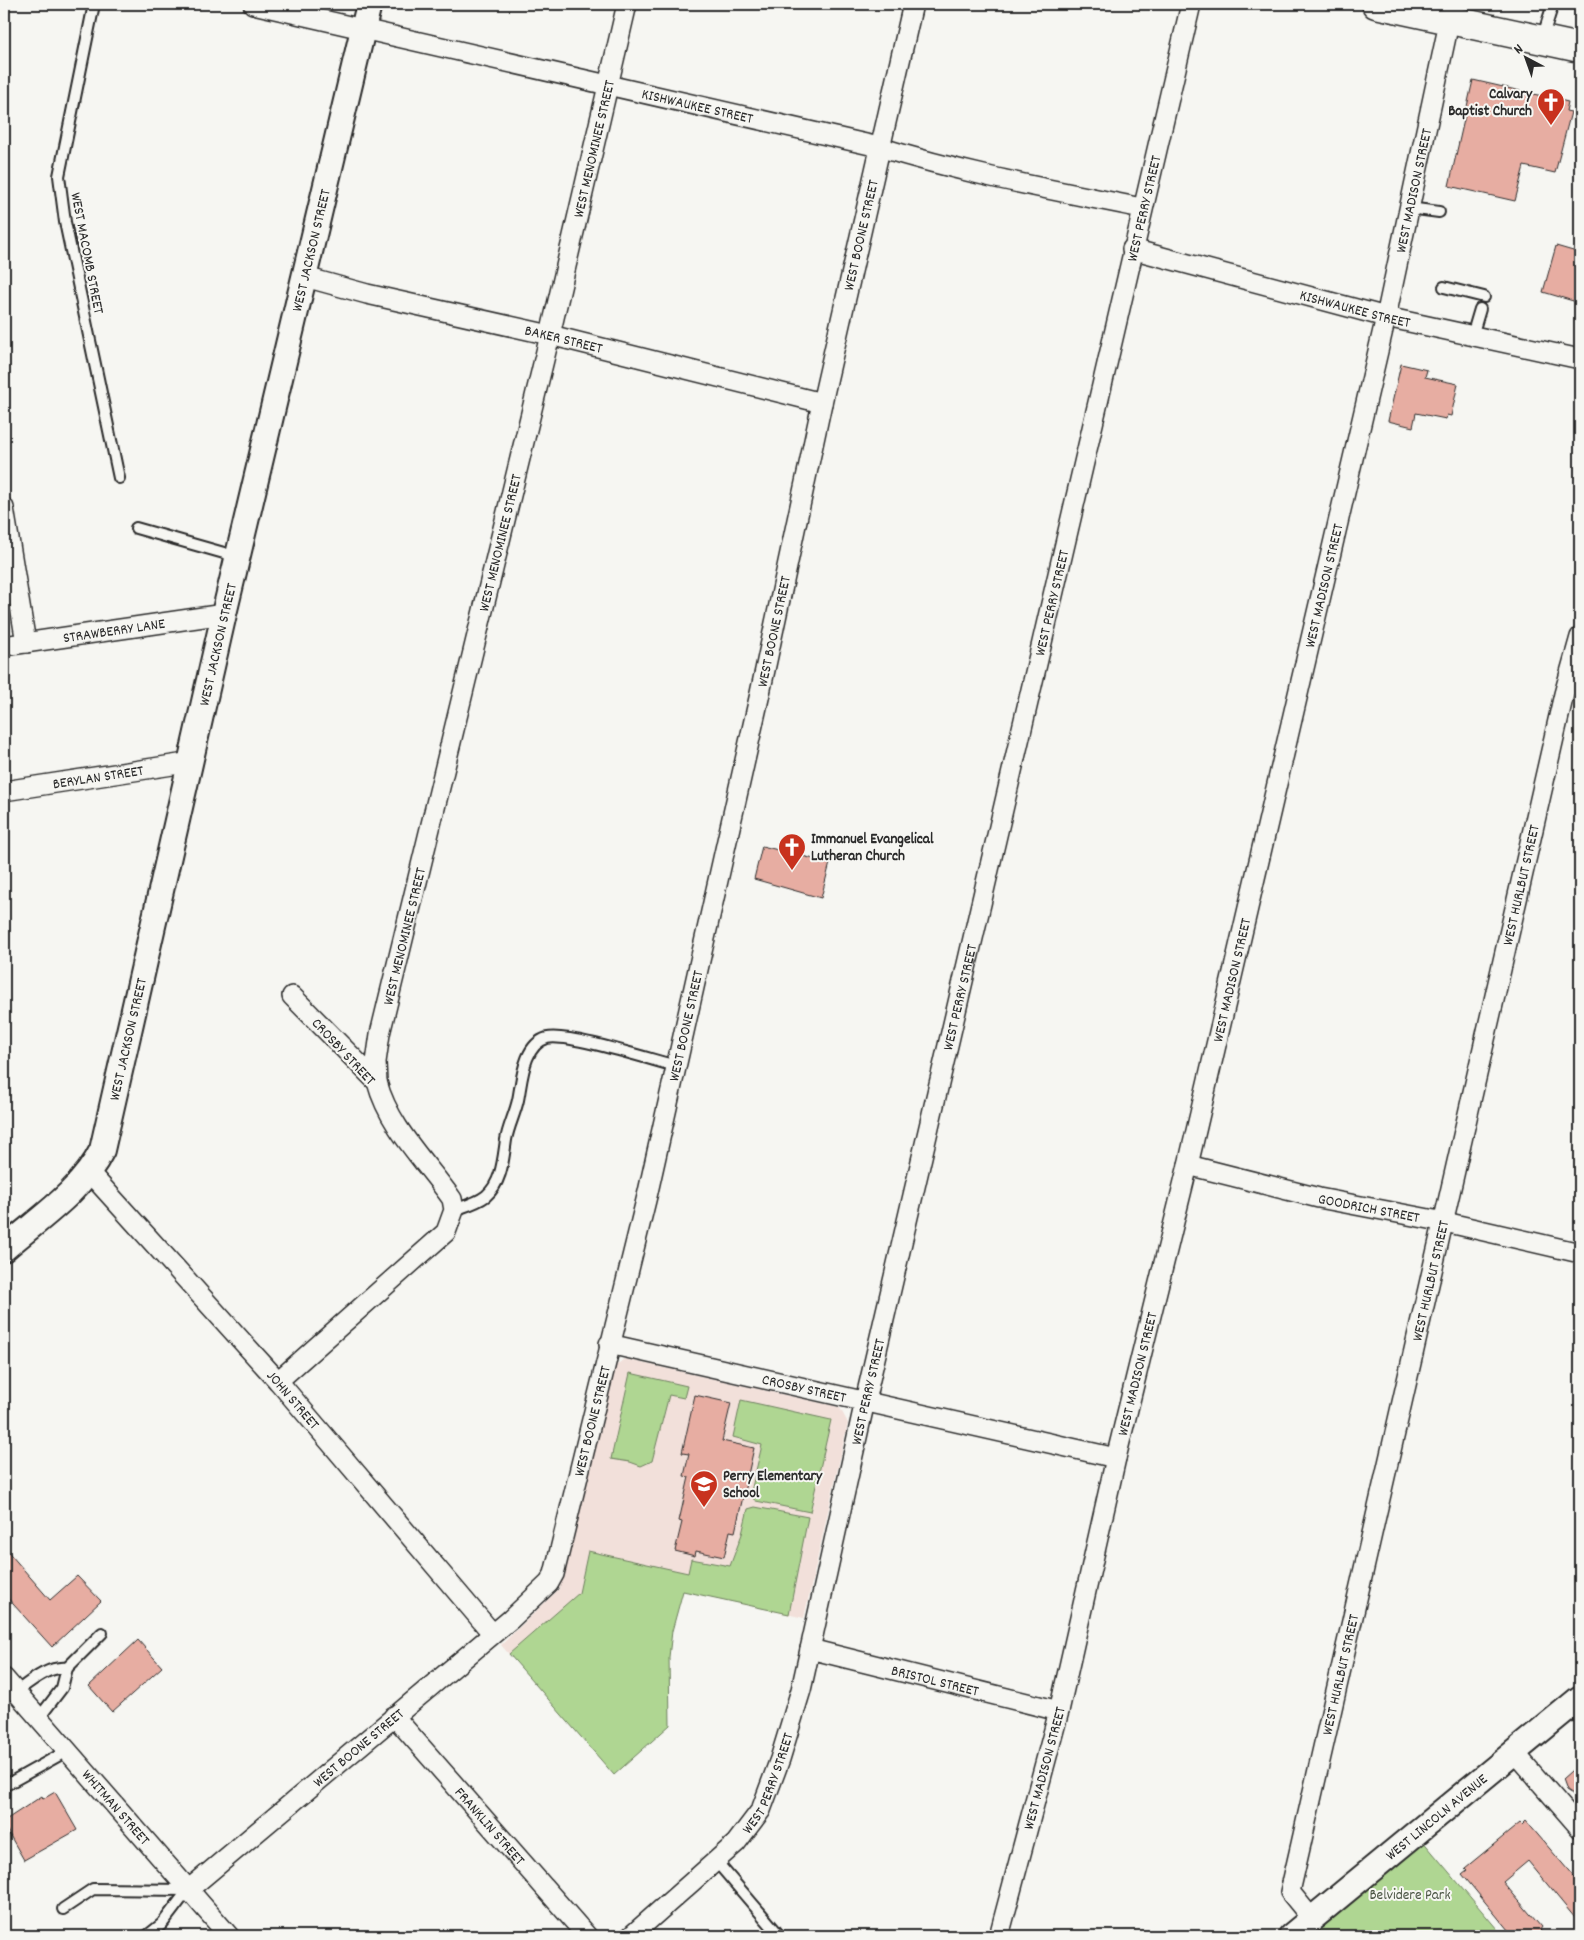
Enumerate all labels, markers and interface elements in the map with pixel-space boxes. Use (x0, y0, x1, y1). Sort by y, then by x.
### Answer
north arrow (1502, 32, 1552, 82)
text: N (1510, 40, 1528, 60)
street label: WEST MENOMINEE STREET (569, 78, 622, 220)
street label: KISHWAUKEE STREET (639, 84, 755, 131)
place label: Calvary Baptist Church (1448, 84, 1533, 123)
church icon: Calvary Baptist Church (1536, 87, 1566, 126)
street label: WEST MADISON STREET (1391, 127, 1439, 255)
street label: WEST PERRY STREET (1122, 153, 1168, 264)
street label: WEST BOONE STREET (839, 178, 886, 293)
street label: WEST JACKSON STREET (287, 187, 338, 314)
street label: WEST MACOMB STREET (63, 191, 109, 316)
street label: KISHWAUKEE STREET (1297, 285, 1412, 335)
street label: BAKER STREET (522, 321, 604, 361)
street label: WEST MENOMINEE STREET (474, 472, 529, 614)
street label: WEST MADISON STREET (1300, 522, 1350, 650)
street label: WEST PERRY STREET (1030, 548, 1076, 658)
street label: WEST BOONE STREET (753, 574, 798, 690)
street label: WEST JACKSON STREET (194, 581, 244, 708)
street label: STRAWBERRY LANE (62, 614, 167, 650)
street label: BERYLAN STREET (51, 761, 145, 796)
street label: WEST HURLBUT STREET (1498, 823, 1547, 948)
place label: Immanuel Evangelical Lutheran Church (811, 829, 934, 868)
church icon: Immanuel Evangelical Lutheran Church (777, 832, 807, 871)
street label: WEST MENOMINEE STREET (378, 866, 433, 1008)
street label: WEST MADISON STREET (1208, 916, 1258, 1045)
street label: WEST PERRY STREET (938, 942, 984, 1053)
street label: WEST BOONE STREET (664, 969, 710, 1084)
street label: WEST JACKSON STREET (105, 976, 154, 1103)
street label: CROSBY STREET (305, 1014, 380, 1091)
street label: GOODRICH STREET (1316, 1189, 1421, 1230)
street label: WEST HURLBUT STREET (1407, 1219, 1456, 1344)
street label: WEST MADISON STREET (1113, 1310, 1164, 1438)
street label: WEST PERRY STREET (847, 1337, 892, 1447)
street label: WEST BOONE STREET (569, 1364, 618, 1479)
street label: JOHN STREET (260, 1366, 324, 1435)
street label: CROSBY STREET (759, 1370, 848, 1410)
place label: Perry Elementary School (723, 1466, 823, 1505)
school or university icon: Perry Elementary School (689, 1469, 719, 1508)
street label: WEST HURLBUT STREET (1317, 1612, 1366, 1737)
street label: BRISTOL STREET (889, 1661, 981, 1704)
street label: WEST BOONE STREET (309, 1704, 410, 1794)
street label: WEST MADISON STREET (1019, 1705, 1073, 1832)
street label: WEST PERRY STREET (738, 1730, 800, 1839)
street label: WHITMAN STREET (76, 1765, 154, 1851)
street label: WEST LINCOLN AVENUE (1382, 1769, 1493, 1867)
street label: FRANKLIN STREET (448, 1783, 529, 1871)
park label: Belvidere Park (1369, 1885, 1451, 1907)

